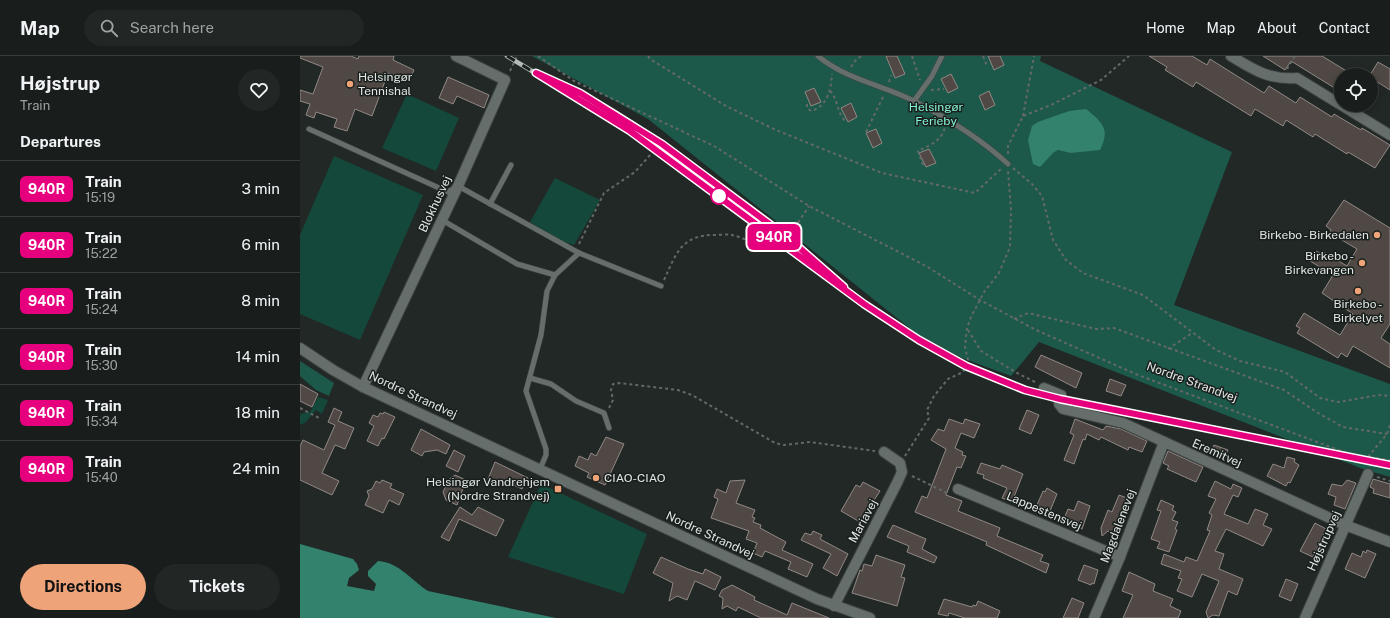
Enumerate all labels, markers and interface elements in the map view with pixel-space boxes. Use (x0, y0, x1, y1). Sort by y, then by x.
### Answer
search box (84, 10, 364, 46)
text: Map (20, 17, 60, 39)
icon: search (98, 17, 120, 39)
text: Search here (130, 19, 214, 36)
text: Home (1146, 20, 1185, 36)
text: Map (1207, 20, 1235, 36)
text: About (1257, 20, 1297, 36)
text: Contact (1319, 20, 1370, 36)
map controls (1334, 68, 1378, 112)
button: locate (1334, 68, 1378, 112)
button: heart (238, 69, 280, 111)
place label: Helsingør Tennishal (358, 70, 413, 98)
text: Højstrup (20, 72, 100, 94)
marker: Helsingør Tennishal (345, 79, 355, 89)
text: Train (20, 98, 50, 113)
park label: Helsingør Ferieby (909, 100, 964, 128)
text: Departures (20, 133, 101, 150)
text: Train (85, 173, 122, 190)
street label: Blokhusvej (416, 174, 454, 234)
text: 3 min (241, 180, 280, 197)
text: 940R (28, 181, 65, 197)
unlabelled marker (710, 187, 728, 205)
text: 15:19 (85, 190, 115, 205)
line badge: 940R (746, 224, 802, 250)
place label: Birkebo - Birkedalen (1259, 228, 1369, 242)
text: Train (85, 229, 122, 246)
text: 940R (755, 229, 793, 245)
marker: Birkebo - Birkedalen (1372, 230, 1382, 240)
text: 6 min (242, 236, 280, 253)
text: 940R (28, 237, 65, 253)
text: 15:22 (85, 246, 117, 261)
place label: Birkebo - Birkevangen (1285, 249, 1354, 277)
marker: Birkebo - Birkevangen (1357, 258, 1367, 268)
text: Train (85, 285, 122, 302)
marker: Birkebo - Birkelyet (1353, 286, 1363, 296)
text: 8 min (241, 292, 280, 309)
text: 940R (28, 293, 65, 309)
place label: Birkebo - Birkelyet (1333, 297, 1383, 325)
text: 15:24 (85, 302, 118, 317)
text: Train (85, 341, 122, 358)
text: 14 min (235, 348, 280, 365)
text: 940R (28, 349, 65, 365)
text: 15:30 (85, 358, 118, 373)
street label: Nordre Strandvej (1145, 359, 1239, 405)
street label: Nordre Strandvej (367, 369, 459, 421)
text: Train (85, 397, 122, 414)
text: 18 min (235, 404, 280, 421)
text: 940R (28, 405, 65, 421)
text: 15:34 (85, 414, 118, 429)
street label: Eremitvej (1190, 436, 1244, 470)
text: Train (85, 453, 122, 470)
text: 24 min (233, 460, 280, 477)
text: 940R (28, 461, 65, 477)
text: 15:40 (85, 470, 118, 485)
place label: CIAO-CIAO (604, 471, 666, 485)
marker: CIAO-CIAO (591, 473, 601, 483)
place label: Helsingør Vandrehjem (Nordre Strandvej) (426, 475, 550, 503)
marker: Helsingør Vandrehjem (Nordre Strandvej) (553, 484, 563, 494)
street label: Magdalenevej (1098, 487, 1138, 565)
street label: Lappestensvej (1004, 489, 1084, 533)
street label: Mariavej (846, 497, 880, 545)
street label: Nordre Strandvej (664, 509, 756, 561)
street label: Højstrupvej (1304, 509, 1344, 573)
button: Directions (20, 564, 146, 610)
button: Tickets (154, 564, 280, 610)

